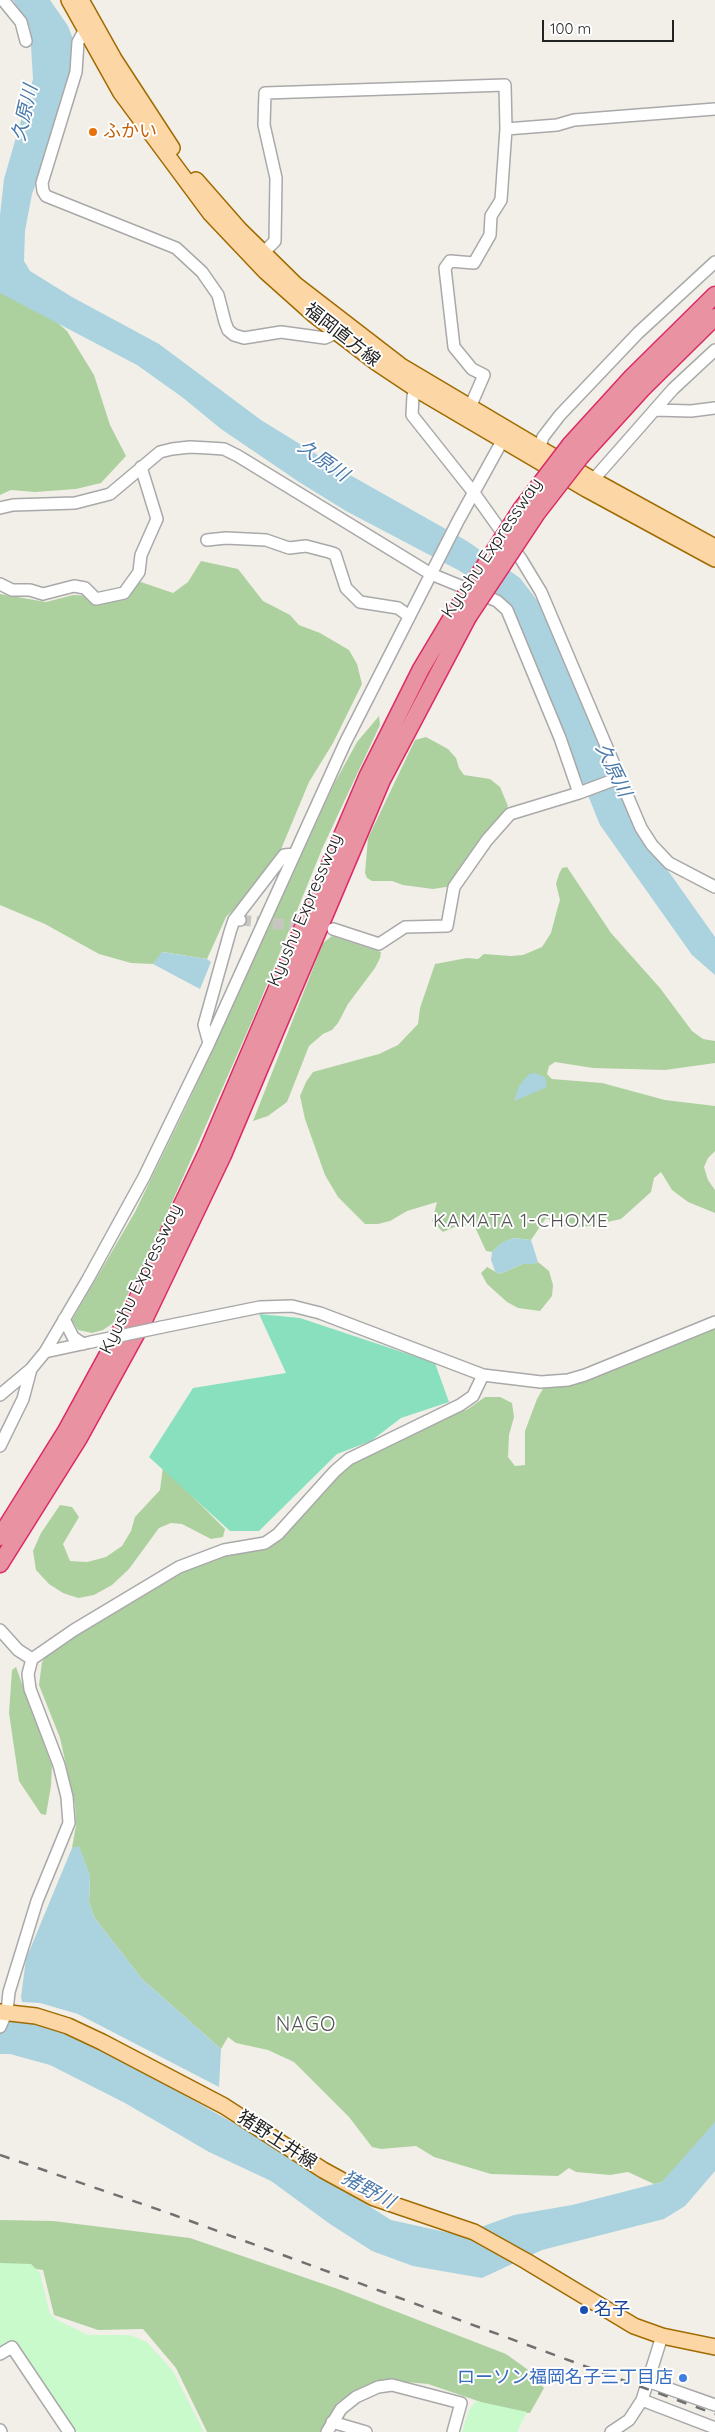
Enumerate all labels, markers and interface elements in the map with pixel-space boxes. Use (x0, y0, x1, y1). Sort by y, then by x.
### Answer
scale bar (545, 10, 678, 42)
text: 100 m (550, 19, 591, 38)
water label: 久原川 (7, 83, 43, 143)
place label: ふかい (103, 121, 157, 143)
marker: ふかい (87, 126, 99, 138)
street label: 福岡直方線 (300, 299, 384, 371)
water label: 久原川 (293, 435, 353, 487)
street label: Kyushu Expressway (437, 474, 547, 622)
water label: 久原川 (590, 739, 636, 801)
street label: Kyushu Expressway (263, 830, 347, 990)
street label: Kyushu Expressway (95, 1200, 187, 1358)
district label: KAMATA 1-CHOME (431, 1210, 611, 1232)
district label: NAGO (275, 2013, 337, 2037)
street label: 猪野土井線 (233, 2106, 321, 2174)
water label: 猪野川 (338, 2166, 398, 2214)
place label: 名子 (594, 2299, 630, 2321)
marker: 名子 (578, 2304, 590, 2316)
place label: ローソン福岡名子三丁目店 (457, 2367, 673, 2389)
marker: ローソン福岡名子三丁目店 (677, 2372, 689, 2384)

